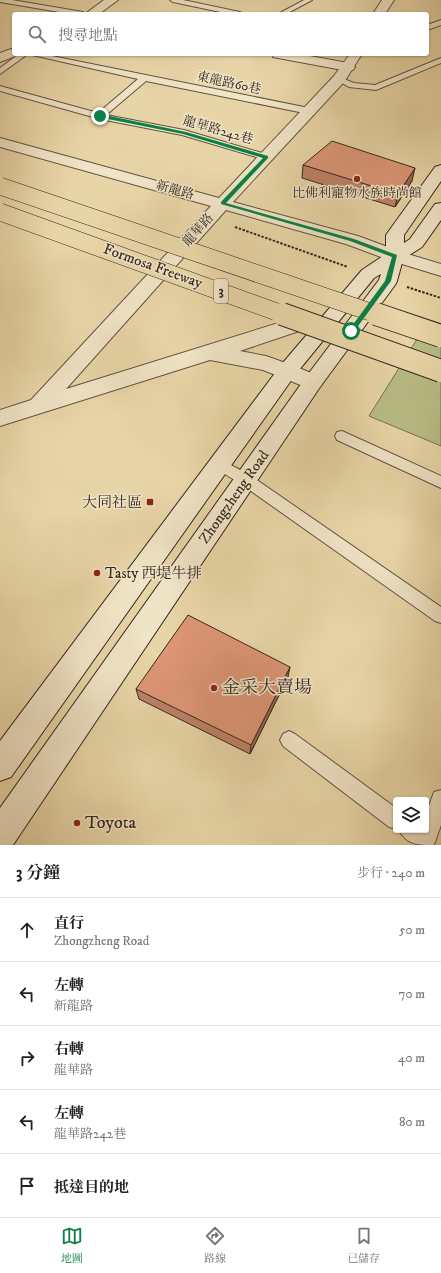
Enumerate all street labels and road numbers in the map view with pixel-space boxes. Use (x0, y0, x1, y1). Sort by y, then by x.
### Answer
street label: 東龍路60巷 (195, 68, 263, 98)
street label: 龍華路242巷 (181, 112, 255, 148)
street label: 新龍路 (154, 177, 196, 203)
street label: 龍華路 (179, 210, 217, 250)
street label: Formosa Freeway (101, 239, 206, 293)
road number: 3 (214, 279, 228, 303)
street label: Zhongzheng Road (195, 446, 274, 547)

